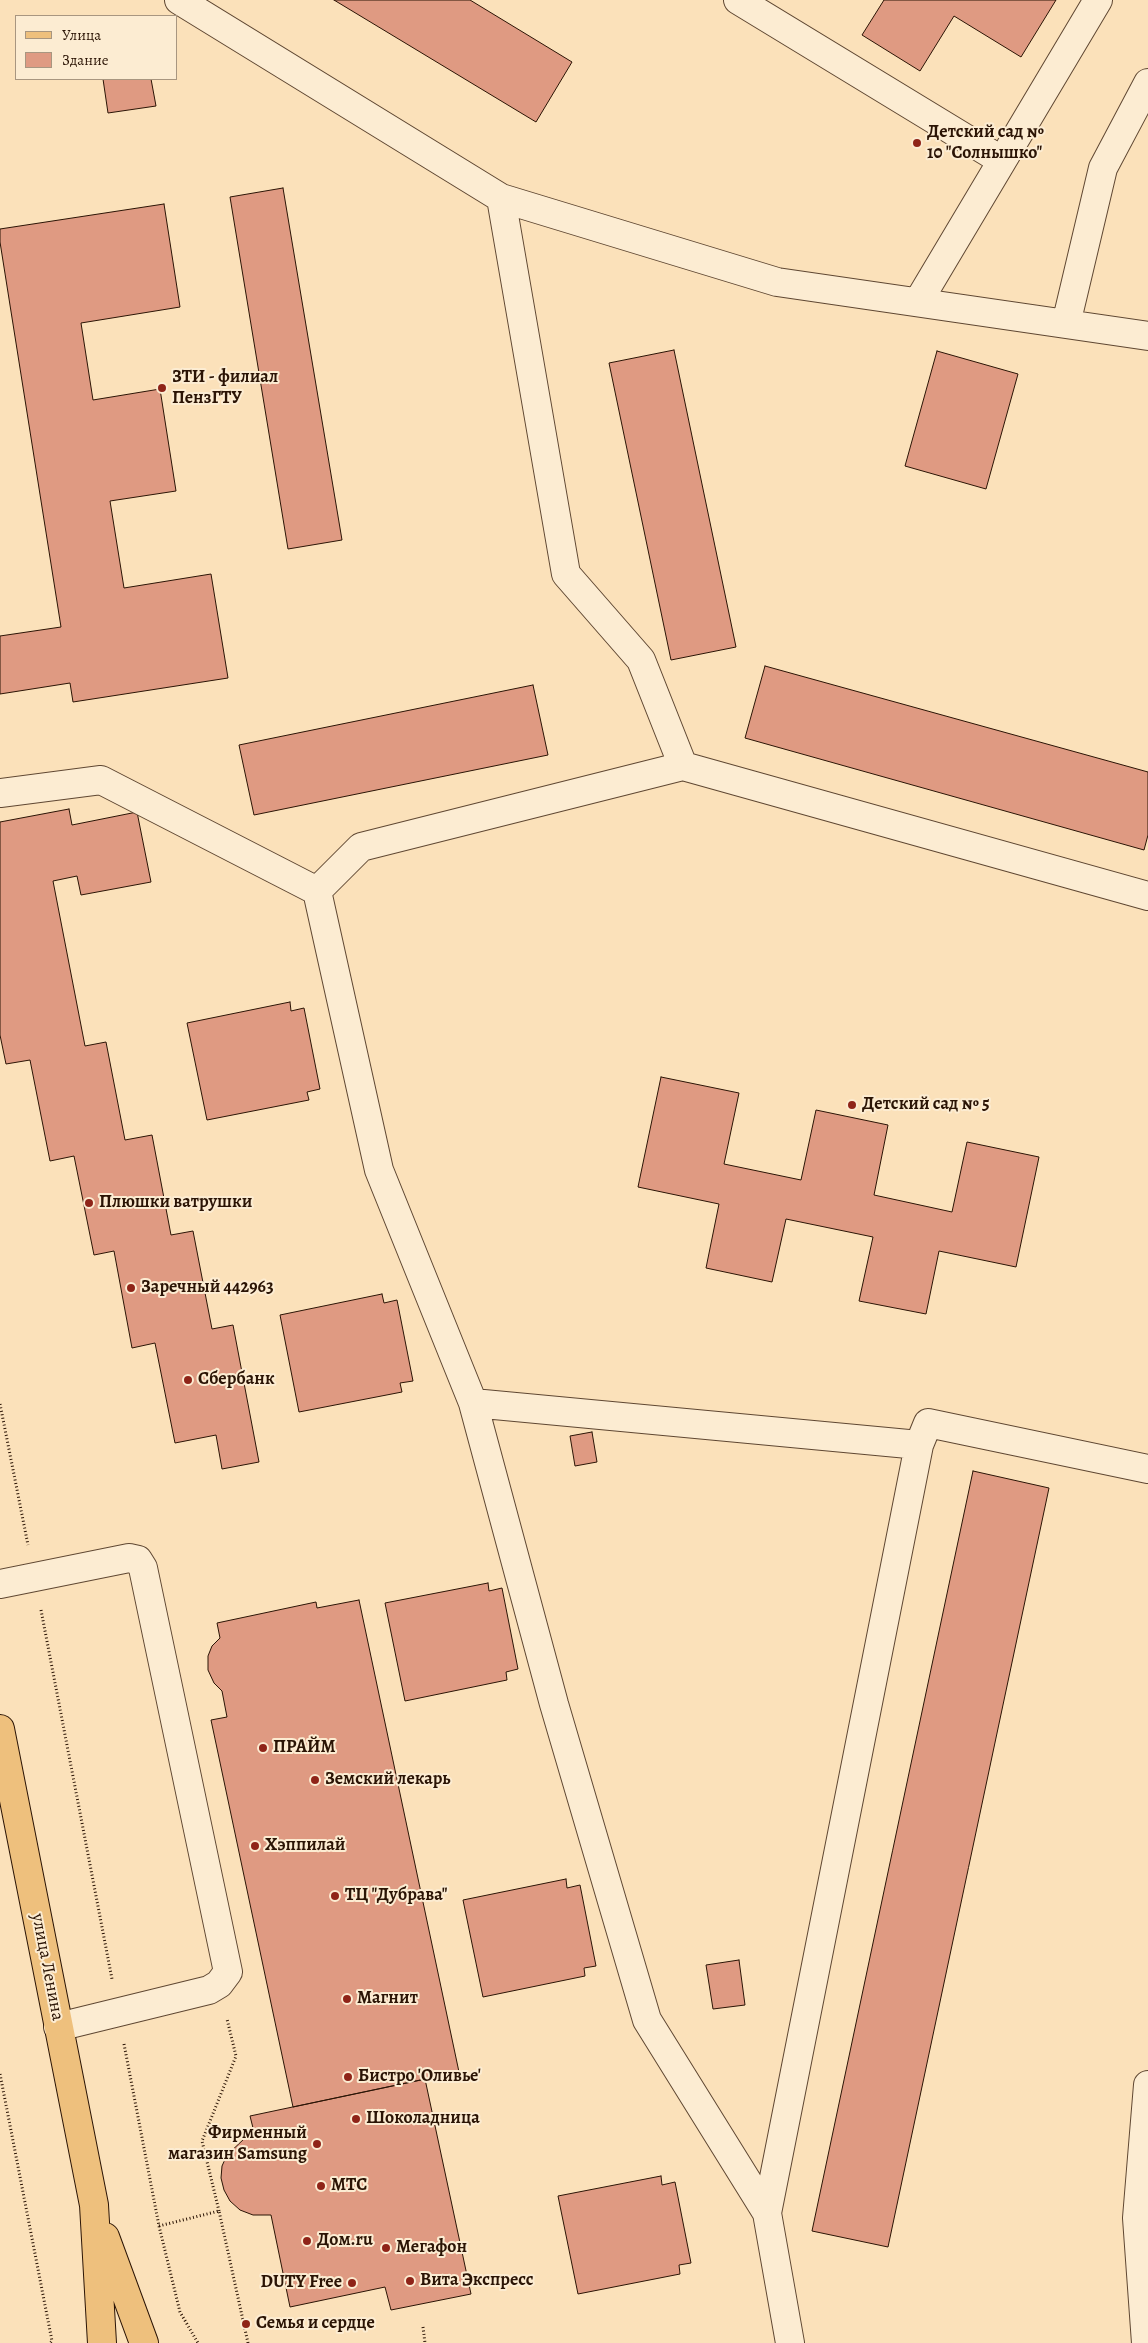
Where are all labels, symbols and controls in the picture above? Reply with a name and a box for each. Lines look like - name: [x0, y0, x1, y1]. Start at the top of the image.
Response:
- legend: [15, 15, 178, 80]
- text: Улица: [62, 25, 101, 45]
- text: Здание: [62, 50, 109, 70]
- place label: Детский сад № 10 "Солнышко": [927, 122, 1044, 164]
- marker: Детский сад № 10 "Солнышко": [911, 137, 923, 149]
- place label: ЗТИ - филиал ПензГТУ: [172, 367, 278, 409]
- marker: ЗТИ - филиал ПензГТУ: [156, 382, 168, 394]
- place label: Детский сад № 5: [862, 1094, 990, 1116]
- marker: Детский сад № 5: [846, 1099, 858, 1111]
- place label: Плюшки ватрушки: [99, 1192, 252, 1214]
- marker: Плюшки ватрушки: [83, 1197, 95, 1209]
- place label: Заречный 442963: [141, 1277, 274, 1299]
- marker: Заречный 442963: [125, 1282, 137, 1294]
- place label: Сбербанк: [198, 1369, 275, 1391]
- marker: Сбербанк: [182, 1374, 194, 1386]
- place label: ПРАЙМ: [273, 1737, 336, 1759]
- marker: ПРАЙМ: [257, 1742, 269, 1754]
- place label: Земский лекарь: [325, 1769, 451, 1791]
- marker: Земский лекарь: [309, 1774, 321, 1786]
- place label: Хэппилай: [265, 1835, 345, 1857]
- marker: Хэппилай: [249, 1840, 261, 1852]
- place label: ТЦ "Дубрава": [345, 1885, 447, 1907]
- marker: ТЦ "Дубрава": [329, 1890, 341, 1902]
- street label: улица Ленина: [26, 1911, 68, 2023]
- place label: Магнит: [357, 1988, 418, 2010]
- marker: Магнит: [341, 1993, 353, 2005]
- place label: Бистро 'Оливье': [358, 2066, 481, 2088]
- marker: Бистро 'Оливье': [342, 2071, 354, 2083]
- place label: Шоколадница: [366, 2108, 480, 2130]
- marker: Шоколадница: [350, 2113, 362, 2125]
- place label: Фирменный магазин Samsung: [168, 2123, 307, 2166]
- marker: Фирменный магазин Samsung: [311, 2138, 323, 2150]
- place label: МТС: [331, 2175, 367, 2197]
- marker: МТС: [315, 2180, 327, 2192]
- place label: Дом.ru: [317, 2230, 373, 2252]
- marker: Дом.ru: [301, 2235, 313, 2247]
- place label: Мегафон: [396, 2237, 467, 2259]
- marker: Мегафон: [380, 2242, 392, 2254]
- place label: Вита Экспресс: [420, 2270, 534, 2292]
- place label: DUTY Free: [261, 2272, 342, 2294]
- marker: Вита Экспресс: [404, 2275, 416, 2287]
- marker: DUTY Free: [346, 2277, 358, 2289]
- place label: Семья и сердце: [256, 2313, 375, 2335]
- marker: Семья и сердце: [240, 2318, 252, 2330]

